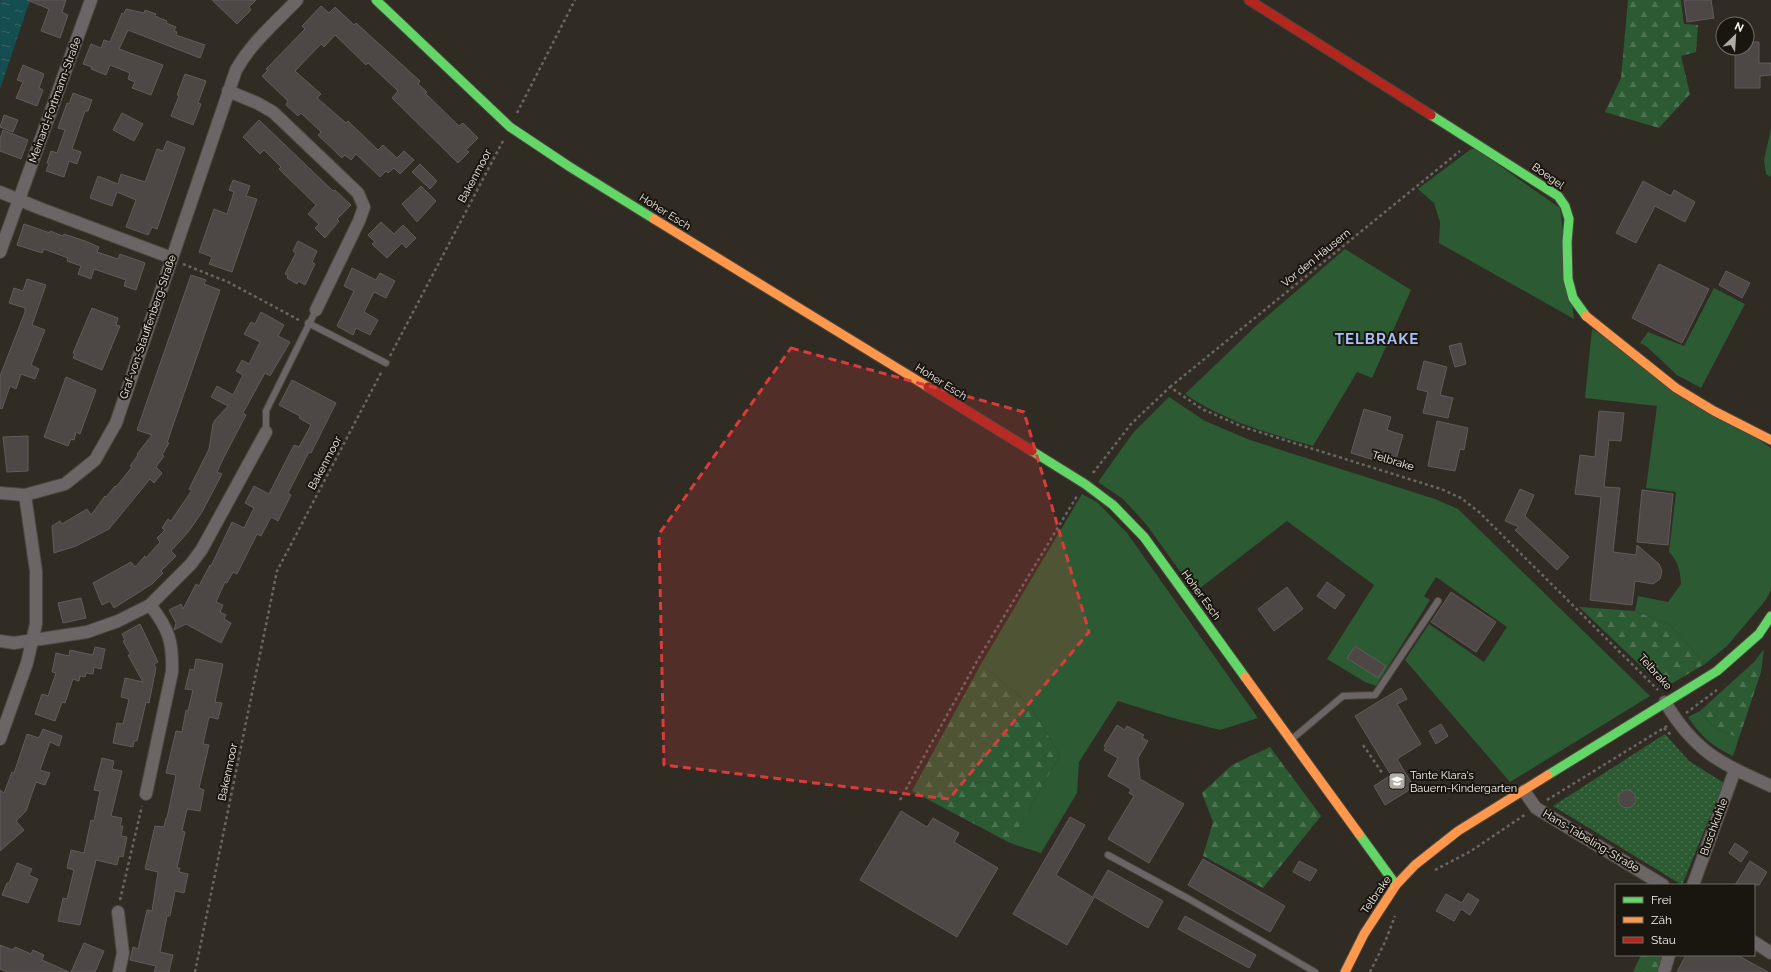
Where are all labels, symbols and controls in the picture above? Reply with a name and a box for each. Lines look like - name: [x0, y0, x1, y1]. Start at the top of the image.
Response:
- north arrow: [1715, 16, 1755, 56]
- text: N: [1732, 20, 1746, 35]
- street label: Meinard-Fortmann-Straße: [26, 35, 84, 164]
- street label: Bakenmoor: [455, 147, 495, 205]
- street label: Boegel: [1529, 160, 1567, 192]
- street label: Hoher Esch: [637, 191, 693, 233]
- street label: Vor den Häusern: [1279, 226, 1353, 290]
- street label: Graf-von-Stauffenberg-Straße: [117, 253, 179, 401]
- district label: TELBRAKE: [1335, 330, 1419, 348]
- street label: Hoher Esch: [913, 361, 969, 403]
- street label: Bakenmoor: [305, 434, 345, 492]
- street label: Telbrake: [1370, 448, 1416, 474]
- street label: Hoher Esch: [1179, 568, 1223, 622]
- street label: Telbrake: [1636, 651, 1675, 693]
- street label: Bakenmoor: [216, 742, 240, 802]
- place label: Tante Klara's Bauern-Kindergarten: [1410, 769, 1517, 795]
- school or university icon: Tante Klara's Bauern-Kindergarten: [1387, 771, 1407, 791]
- street label: Buschkuhle: [1698, 796, 1731, 857]
- street label: Hans-Tabeling-Straße: [1540, 807, 1642, 875]
- street label: Telbrake: [1358, 873, 1394, 917]
- legend: [1615, 884, 1755, 956]
- text: Frei: [1651, 893, 1671, 907]
- text: Zäh: [1651, 913, 1672, 927]
- text: Stau: [1651, 933, 1676, 947]

